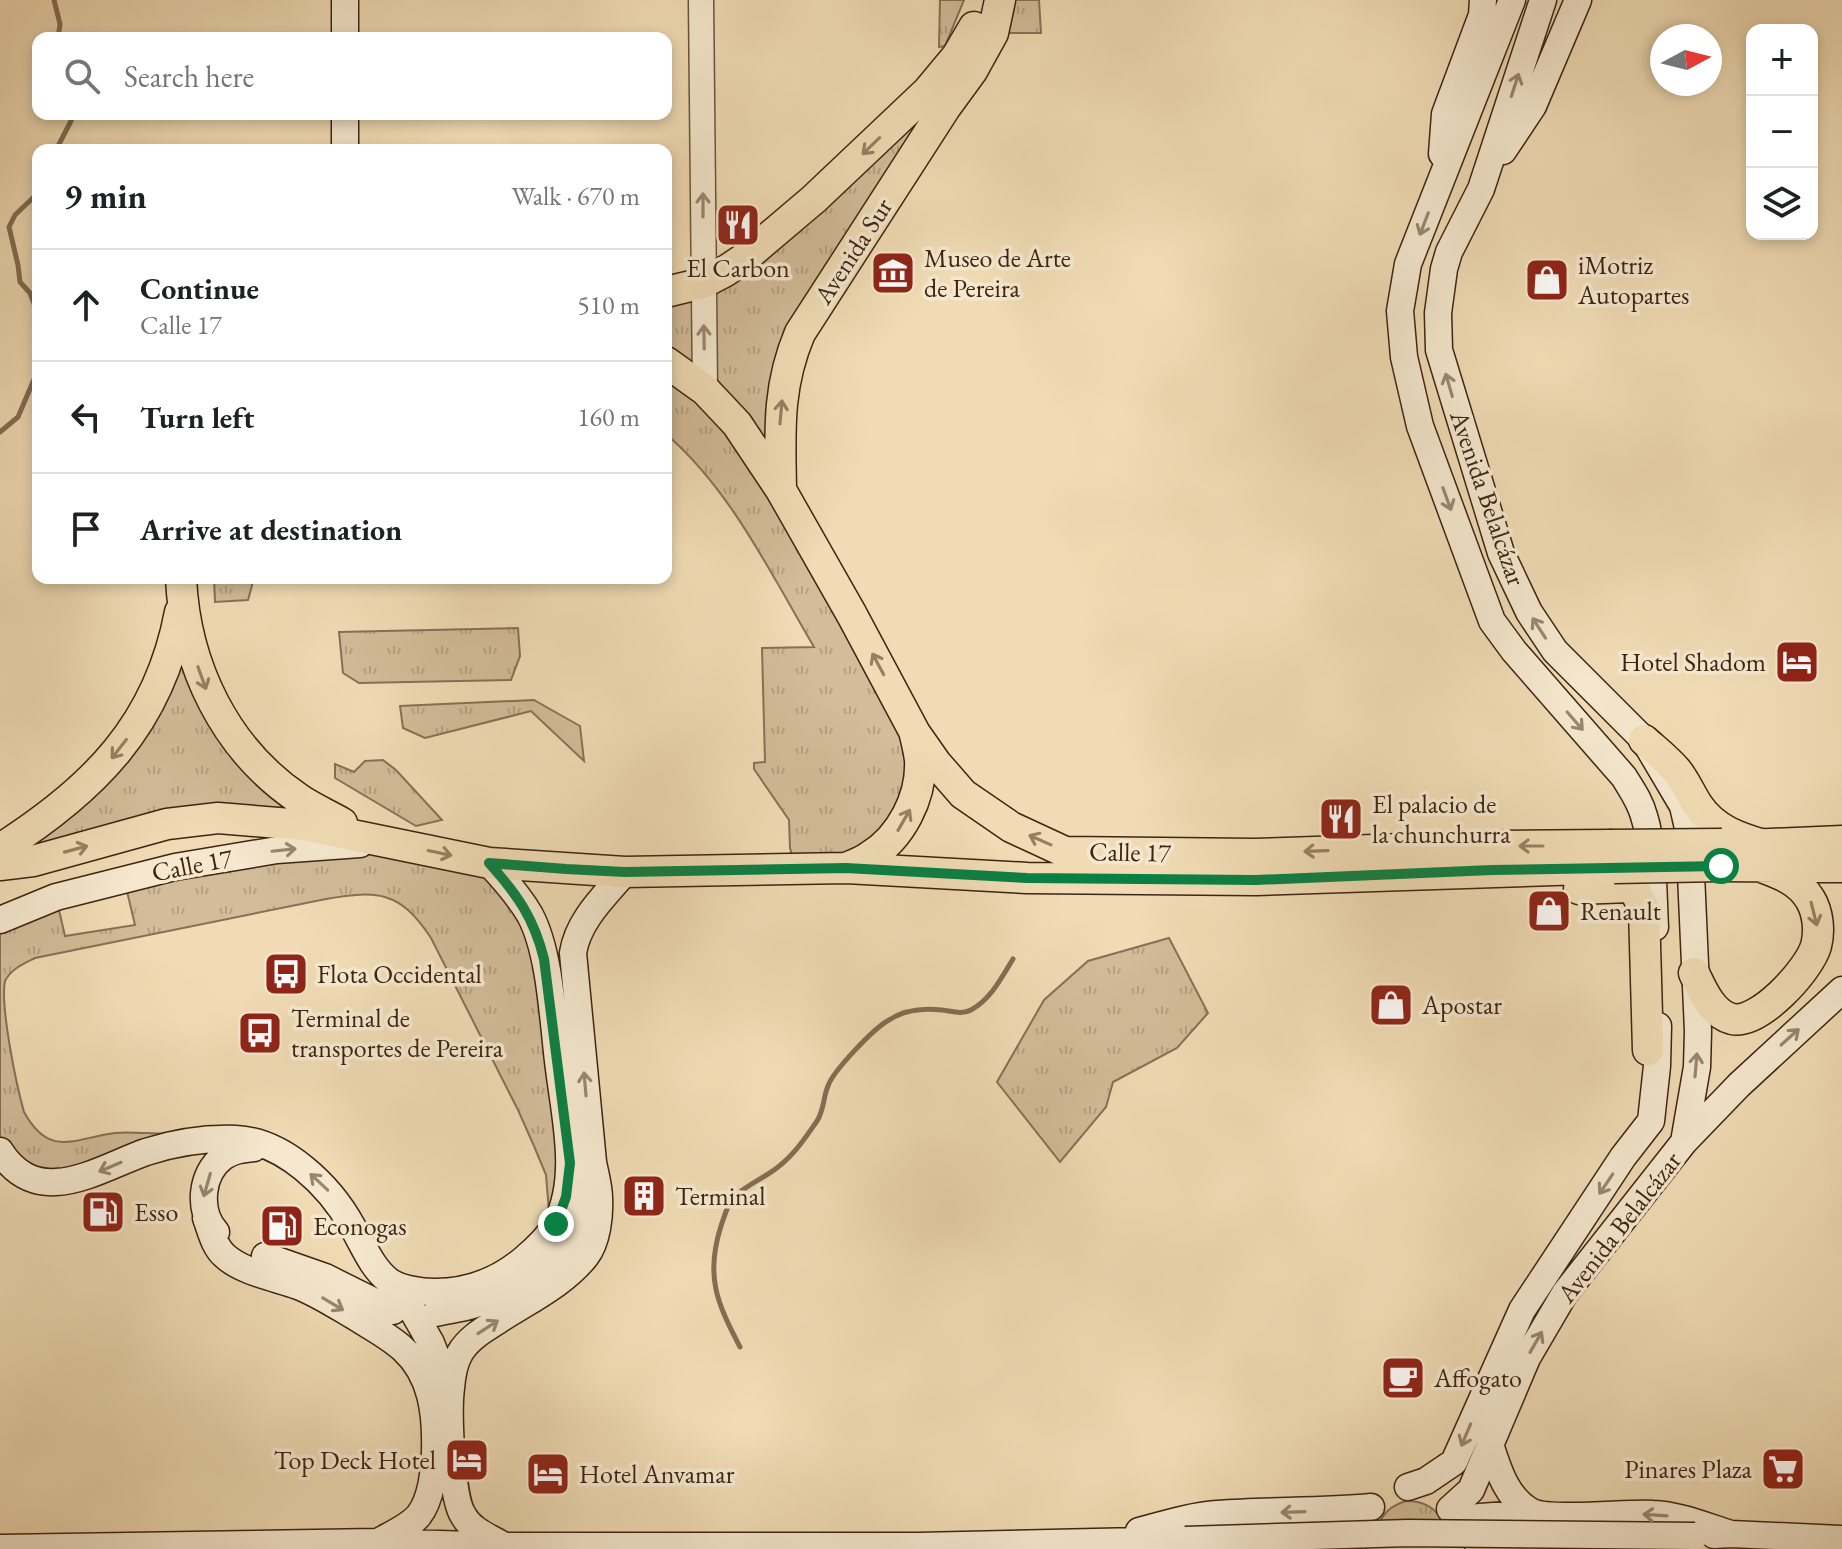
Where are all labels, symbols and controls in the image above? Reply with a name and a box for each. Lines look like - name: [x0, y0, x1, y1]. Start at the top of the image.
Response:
- north arrow: [1650, 24, 1722, 96]
- map controls: [1746, 24, 1818, 240]
- button: +: [1746, 24, 1818, 96]
- search box: [32, 32, 672, 120]
- icon: search: [60, 54, 104, 98]
- text: Search here: [124, 57, 254, 96]
- one-way arrow: [1508, 72, 1523, 98]
- button: −: [1746, 96, 1818, 168]
- one-way arrow: [861, 136, 881, 155]
- button: layers: [1746, 168, 1818, 240]
- text: 9 min: [64, 174, 147, 218]
- text: Walk · 670 m: [512, 179, 640, 213]
- street label: Avenida Sur: [805, 191, 900, 312]
- one-way arrow: [695, 192, 711, 219]
- restaurant icon: El Carbon: [714, 201, 762, 249]
- one-way arrow: [1416, 211, 1430, 236]
- place label: Museo de Arte de Pereira: [924, 241, 1071, 305]
- place label: iMotriz Autopartes: [1577, 248, 1689, 312]
- museum icon: Museo de Arte de Pereira: [869, 249, 917, 297]
- place label: El Carbon: [686, 251, 790, 285]
- shop icon: iMotriz Autopartes: [1523, 256, 1571, 304]
- text: Continue: [140, 269, 259, 308]
- icon: ahead: [64, 283, 108, 327]
- text: 510 m: [577, 288, 640, 322]
- text: Calle 17: [140, 308, 222, 342]
- one-way arrow: [696, 324, 712, 351]
- one-way arrow: [1441, 372, 1456, 398]
- icon: left: [64, 395, 108, 439]
- text: Turn left: [140, 398, 254, 437]
- text: 160 m: [577, 400, 640, 434]
- one-way arrow: [774, 400, 789, 426]
- street label: Avenida Belalcázar: [1442, 405, 1534, 590]
- one-way arrow: [1441, 486, 1455, 511]
- icon: arrive: [64, 507, 108, 551]
- text: Arrive at destination: [140, 510, 402, 549]
- one-way arrow: [1531, 617, 1548, 639]
- hotel icon: Hotel Shadom: [1773, 638, 1821, 686]
- place label: Hotel Shadom: [1620, 645, 1766, 679]
- one-way arrow: [870, 653, 886, 676]
- one-way arrow: [196, 665, 210, 689]
- one-way arrow: [1565, 711, 1583, 731]
- one-way arrow: [110, 738, 127, 759]
- place label: El palacio de la chunchurra: [1372, 787, 1511, 851]
- restaurant icon: El palacio de la chunchurra: [1317, 795, 1365, 843]
- one-way arrow: [896, 809, 912, 832]
- one-way arrow: [1028, 832, 1053, 847]
- street label: Calle 17: [1089, 834, 1172, 870]
- one-way arrow: [1518, 838, 1545, 854]
- street label: Calle 17: [149, 840, 236, 889]
- one-way arrow: [63, 841, 89, 856]
- one-way arrow: [270, 842, 297, 857]
- one-way arrow: [1303, 844, 1330, 859]
- one-way arrow: [427, 846, 453, 861]
- route start: [1703, 848, 1739, 884]
- shop icon: Renault: [1525, 887, 1573, 935]
- place label: Renault: [1580, 894, 1661, 928]
- one-way arrow: [1808, 901, 1823, 927]
- bus stop icon: Flota Occidental: [262, 950, 310, 998]
- place label: Flota Occidental: [317, 957, 482, 991]
- shop icon: Apostar: [1367, 981, 1415, 1029]
- place label: Apostar: [1421, 988, 1502, 1022]
- place label: Terminal de transportes de Pereira: [291, 1001, 504, 1065]
- bus stop icon: Terminal de transportes de Pereira: [236, 1009, 284, 1057]
- one-way arrow: [1780, 1029, 1800, 1047]
- one-way arrow: [1689, 1052, 1704, 1079]
- one-way arrow: [578, 1071, 593, 1098]
- street label: Avenida Belalcázar: [1549, 1144, 1689, 1310]
- one-way arrow: [98, 1161, 123, 1176]
- one-way arrow: [199, 1172, 214, 1198]
- one-way arrow: [309, 1172, 329, 1191]
- building icon: Terminal: [620, 1172, 668, 1220]
- one-way arrow: [1597, 1172, 1613, 1195]
- place label: Terminal: [675, 1179, 765, 1213]
- fuel station icon: Esso: [79, 1188, 127, 1236]
- place label: Esso: [134, 1195, 178, 1229]
- fuel station icon: Econogas: [258, 1202, 306, 1250]
- route end: [538, 1206, 574, 1242]
- place label: Econogas: [313, 1209, 407, 1243]
- one-way arrow: [321, 1296, 344, 1312]
- one-way arrow: [476, 1319, 499, 1335]
- one-way arrow: [1528, 1331, 1544, 1354]
- cafe icon: Affogato: [1379, 1354, 1427, 1402]
- place label: Affogato: [1433, 1361, 1522, 1395]
- one-way arrow: [1458, 1423, 1473, 1447]
- hotel icon: Top Deck Hotel: [443, 1436, 491, 1484]
- place label: Top Deck Hotel: [274, 1443, 436, 1477]
- supermarket icon: Pinares Plaza: [1759, 1445, 1807, 1493]
- hotel icon: Hotel Anvamar: [524, 1450, 572, 1498]
- place label: Pinares Plaza: [1624, 1452, 1753, 1486]
- place label: Hotel Anvamar: [579, 1457, 735, 1491]
- one-way arrow: [1280, 1504, 1307, 1519]
- one-way arrow: [1642, 1507, 1669, 1522]

